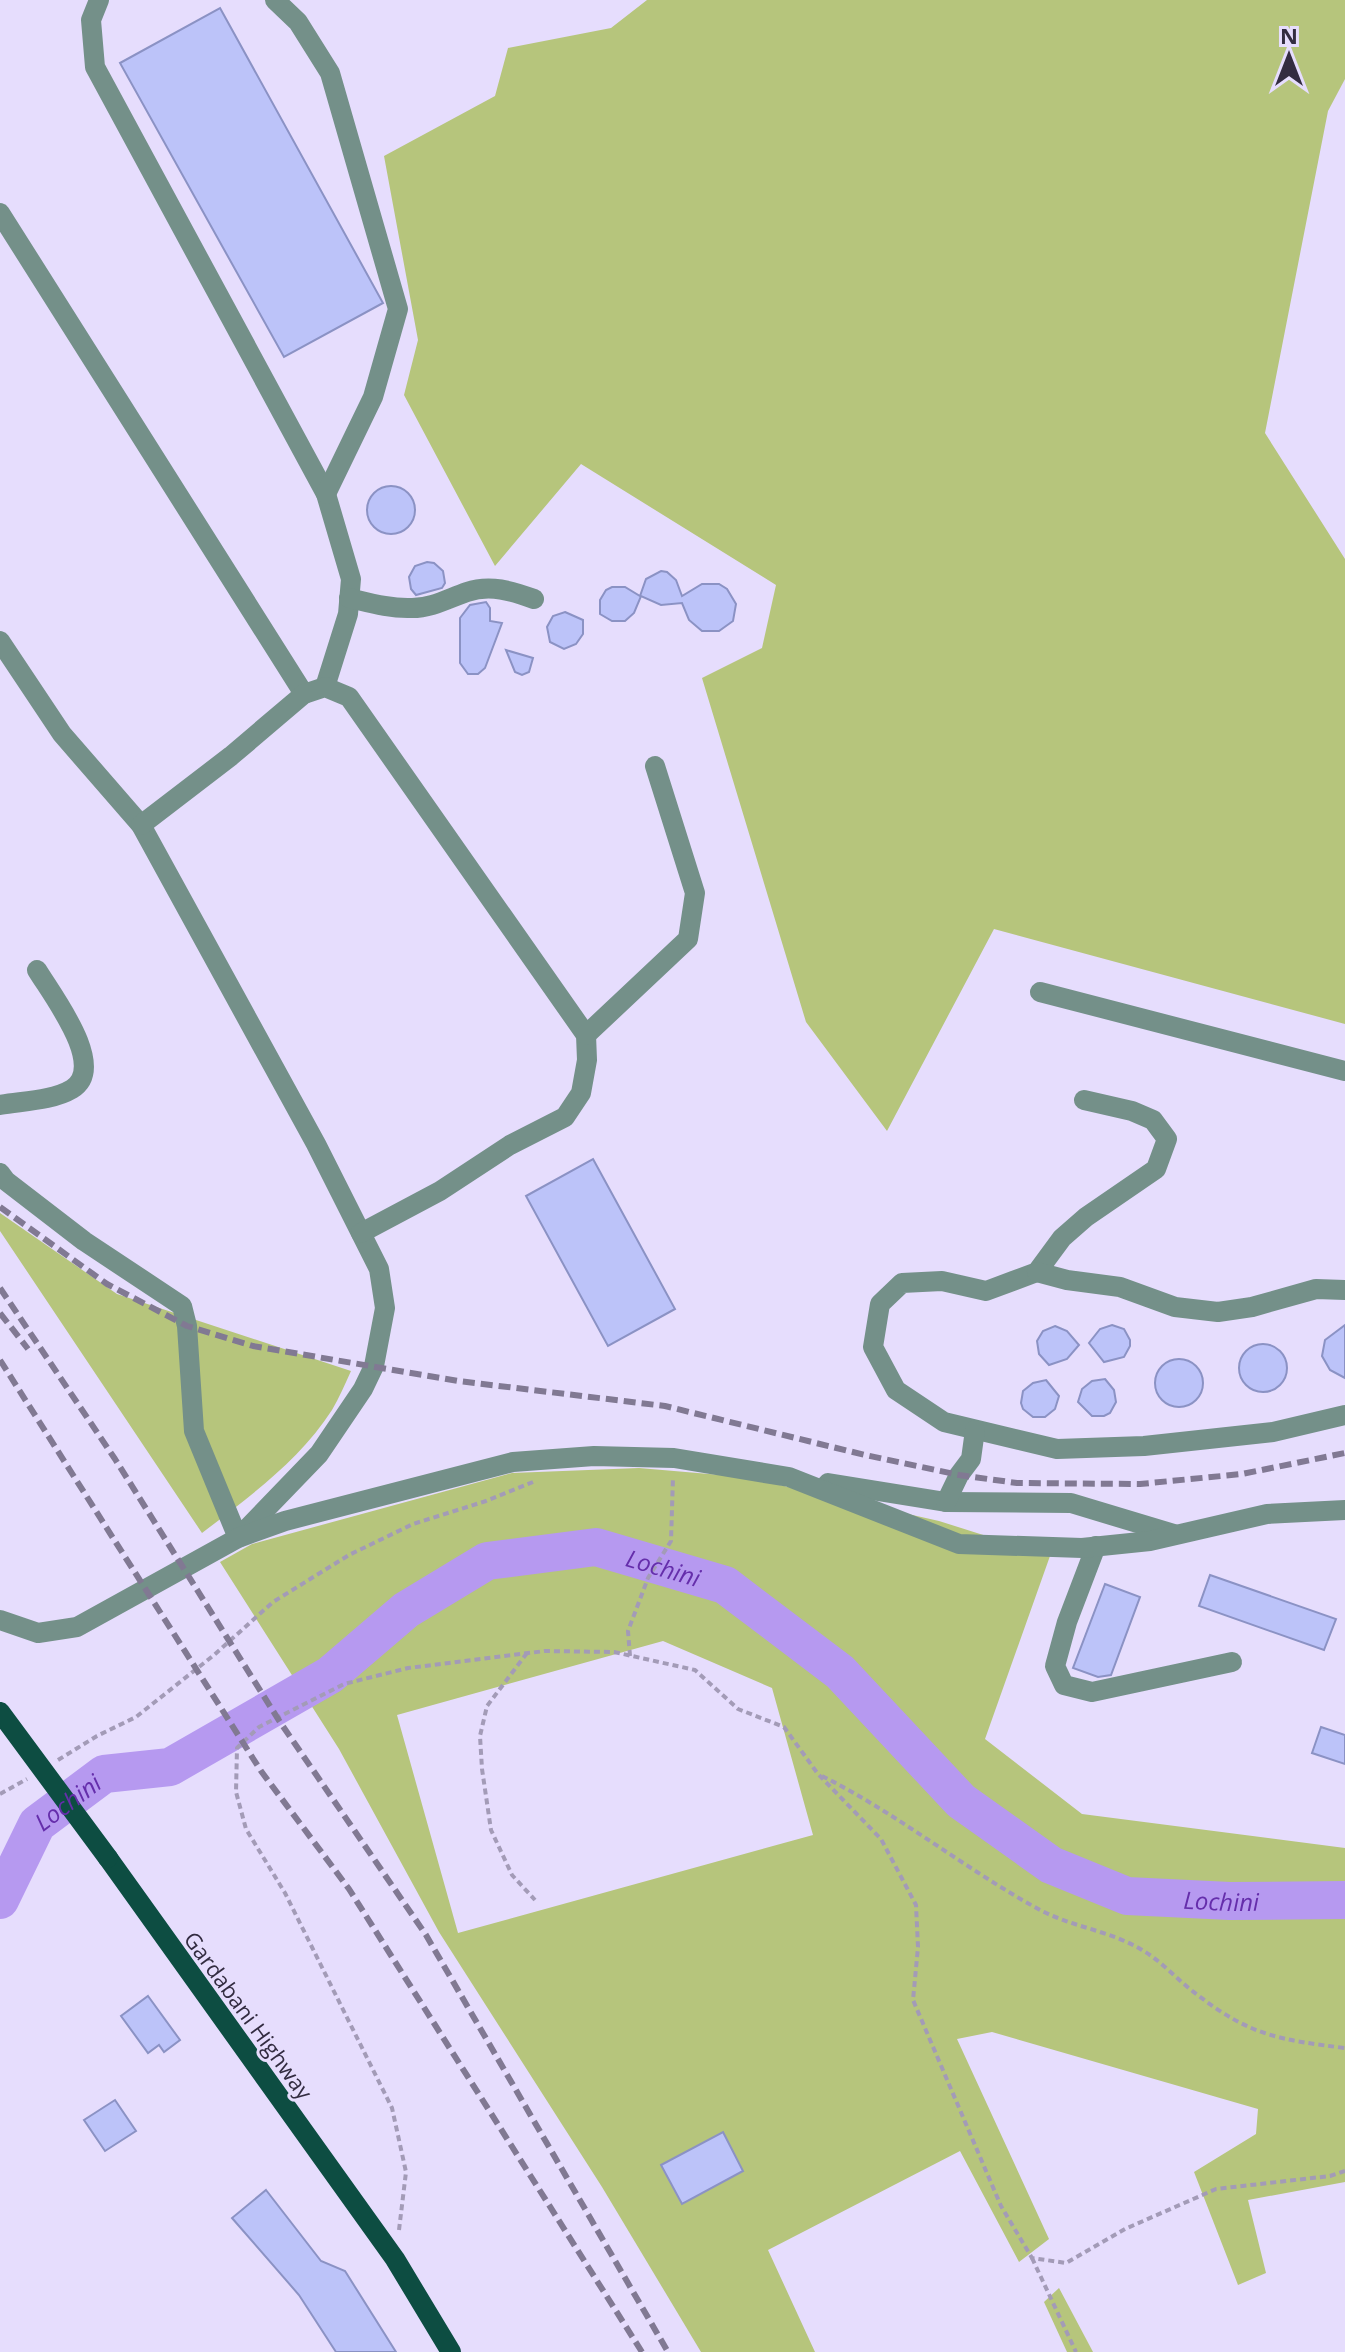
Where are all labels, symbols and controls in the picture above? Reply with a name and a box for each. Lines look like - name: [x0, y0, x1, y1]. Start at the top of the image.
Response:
- north arrow: [1249, 16, 1329, 96]
- text: N: [1280, 20, 1298, 50]
- water label: Lochini: [623, 1540, 705, 1594]
- water label: Lochini: [27, 1765, 108, 1837]
- water label: Lochini: [1183, 1882, 1260, 1918]
- street label: Gardabani Highway: [178, 1925, 321, 2106]

